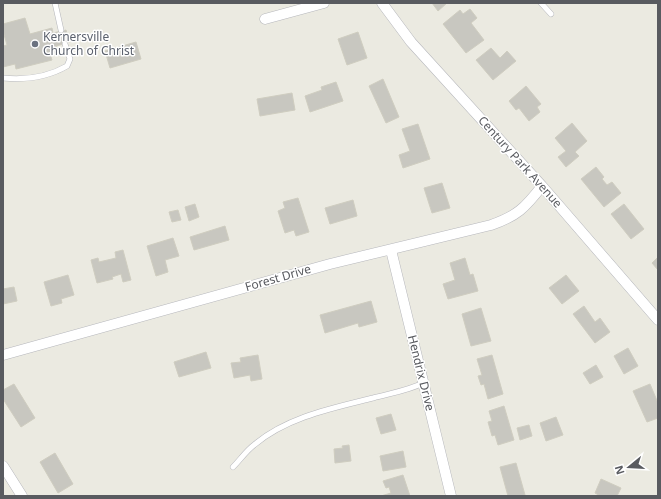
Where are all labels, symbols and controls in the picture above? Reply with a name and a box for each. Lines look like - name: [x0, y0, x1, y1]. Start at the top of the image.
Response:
- place label: Kernersville Church of Christ: [43, 28, 135, 59]
- marker: Kernersville Church of Christ: [30, 39, 40, 49]
- street label: Century Park Avenue: [474, 112, 566, 211]
- street label: Forest Drive: [243, 260, 313, 295]
- street label: Hendrix Drive: [404, 333, 439, 413]
- north arrow: [609, 447, 649, 487]
- text: N: [610, 464, 628, 477]

